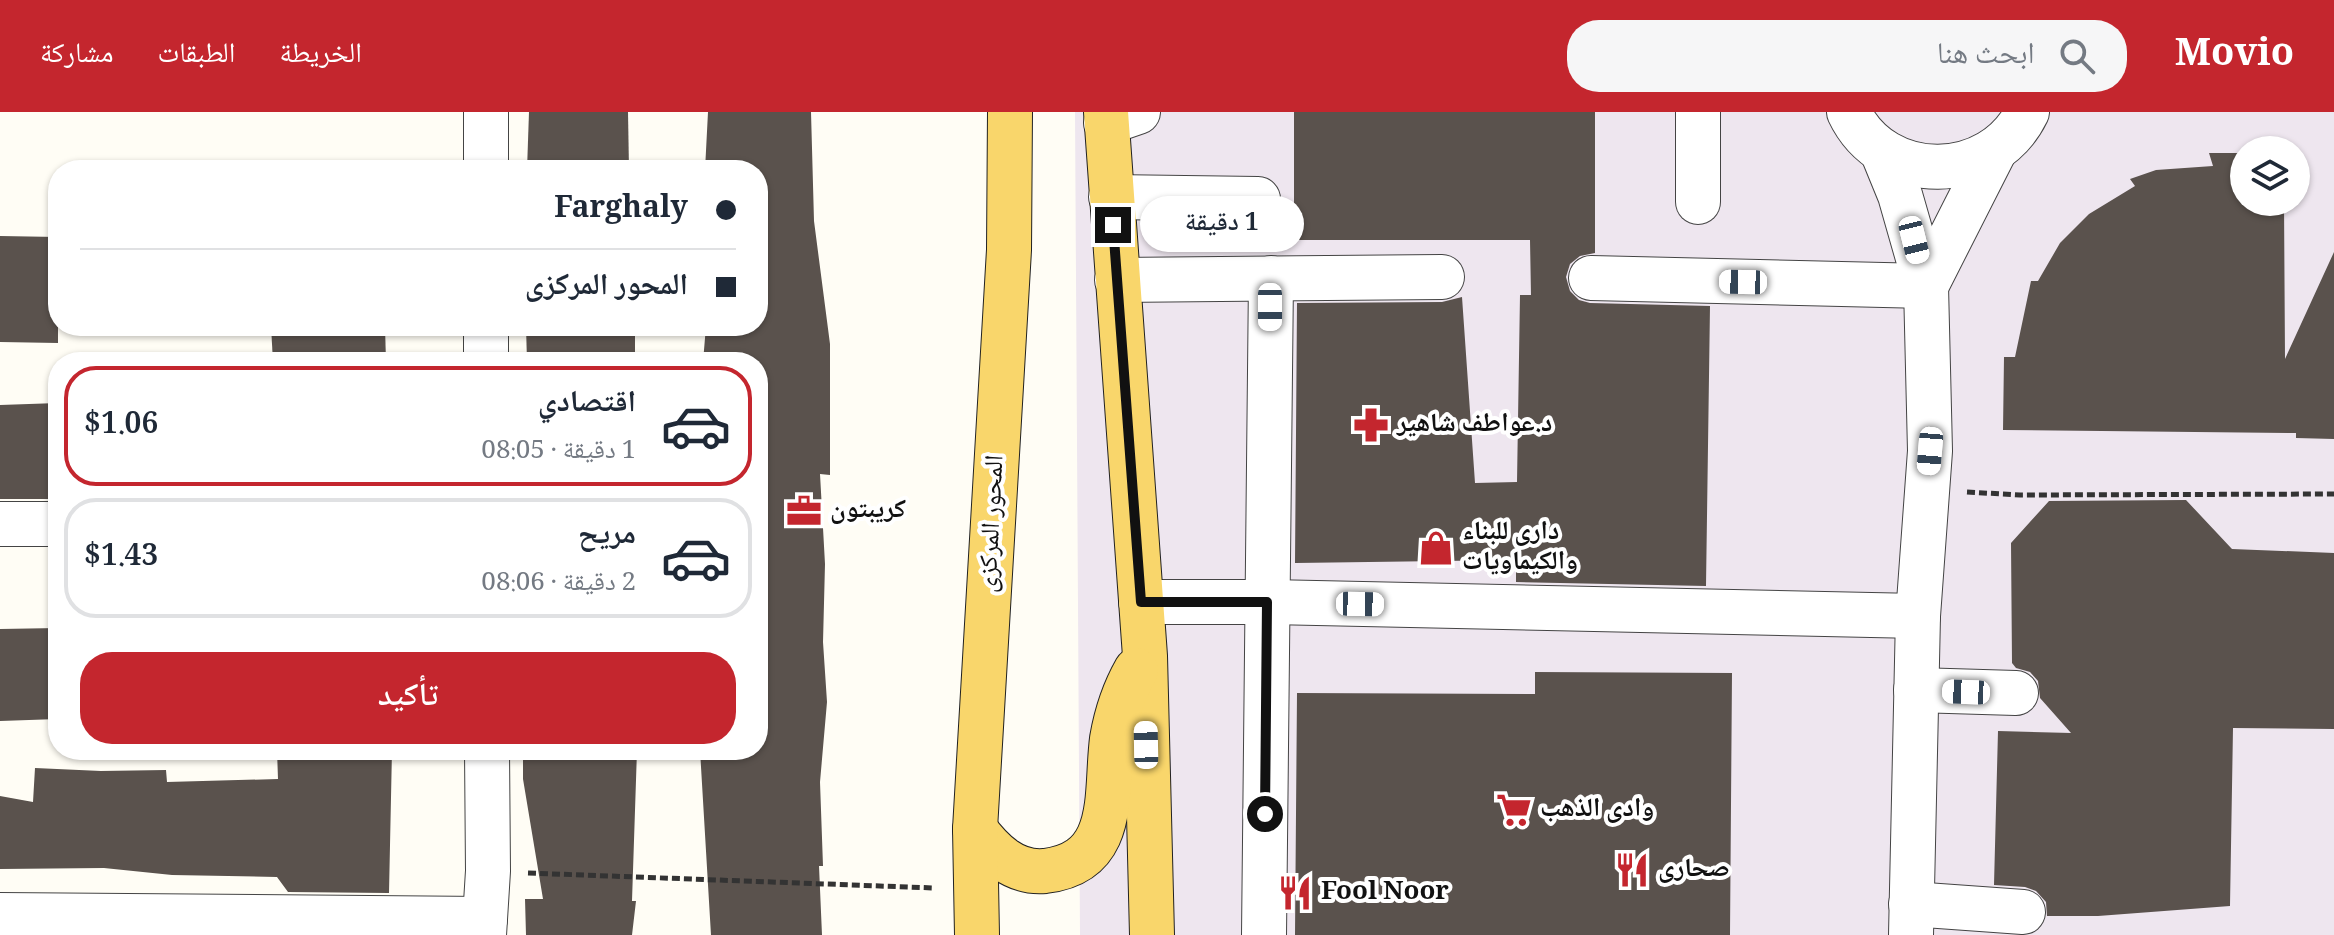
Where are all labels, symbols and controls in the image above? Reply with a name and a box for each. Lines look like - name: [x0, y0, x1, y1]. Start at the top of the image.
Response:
- search box: [1567, 20, 2127, 92]
- text: Movio: [2175, 24, 2294, 89]
- text: ابحث هنا: [1937, 31, 2035, 82]
- text: مشاركة: [40, 32, 114, 80]
- text: الطبقات: [158, 32, 235, 80]
- text: الخريطة: [279, 32, 362, 80]
- icon: search: [2055, 34, 2099, 78]
- map controls: [2230, 136, 2310, 216]
- button: layers: [2230, 136, 2310, 216]
- text: Farghaly: [554, 185, 688, 236]
- callout: 1 دقيقة: [1141, 197, 1305, 253]
- text: 1 دقيقة: [1185, 202, 1259, 246]
- route end: [1095, 207, 1131, 243]
- car: [1897, 214, 1931, 266]
- text: المحور المركزى: [525, 262, 688, 313]
- car: [1719, 270, 1767, 294]
- car: [1258, 283, 1282, 331]
- text: اقتصادي: [538, 379, 636, 430]
- icon: car: [660, 390, 732, 462]
- text: $1.06: [84, 401, 158, 452]
- place label: د.عواطف شاهير: [1396, 403, 1552, 447]
- pharmacy icon: د.عواطف شاهير: [1352, 406, 1390, 444]
- car: [1916, 426, 1944, 476]
- text: 1 دقيقة · 08:05: [481, 430, 636, 474]
- street label: المحور المركزى: [967, 454, 1019, 594]
- place label: كريبتون: [830, 489, 907, 533]
- office icon: كريبتون: [785, 492, 823, 530]
- text: مريح: [578, 511, 636, 562]
- place label: دارى للبناء والكيماويات: [1462, 511, 1578, 585]
- icon: car: [660, 522, 732, 594]
- shop icon: دارى للبناء والكيماويات: [1417, 529, 1455, 567]
- text: $1.43: [84, 533, 158, 584]
- text: 2 دقيقة · 08:06: [481, 562, 636, 606]
- car: [1336, 592, 1384, 616]
- button: تأكيد: [80, 652, 736, 744]
- car: [1942, 679, 1990, 705]
- car: [1134, 721, 1158, 769]
- place label: وادى الذهب: [1540, 788, 1654, 832]
- supermarket icon: وادى الذهب: [1495, 791, 1533, 829]
- route start: [1247, 796, 1283, 832]
- place label: صحارى: [1658, 848, 1730, 892]
- restaurant icon: صحارى: [1613, 851, 1651, 889]
- place label: Fool Noor: [1321, 871, 1449, 915]
- restaurant icon: Fool Noor: [1276, 874, 1314, 912]

